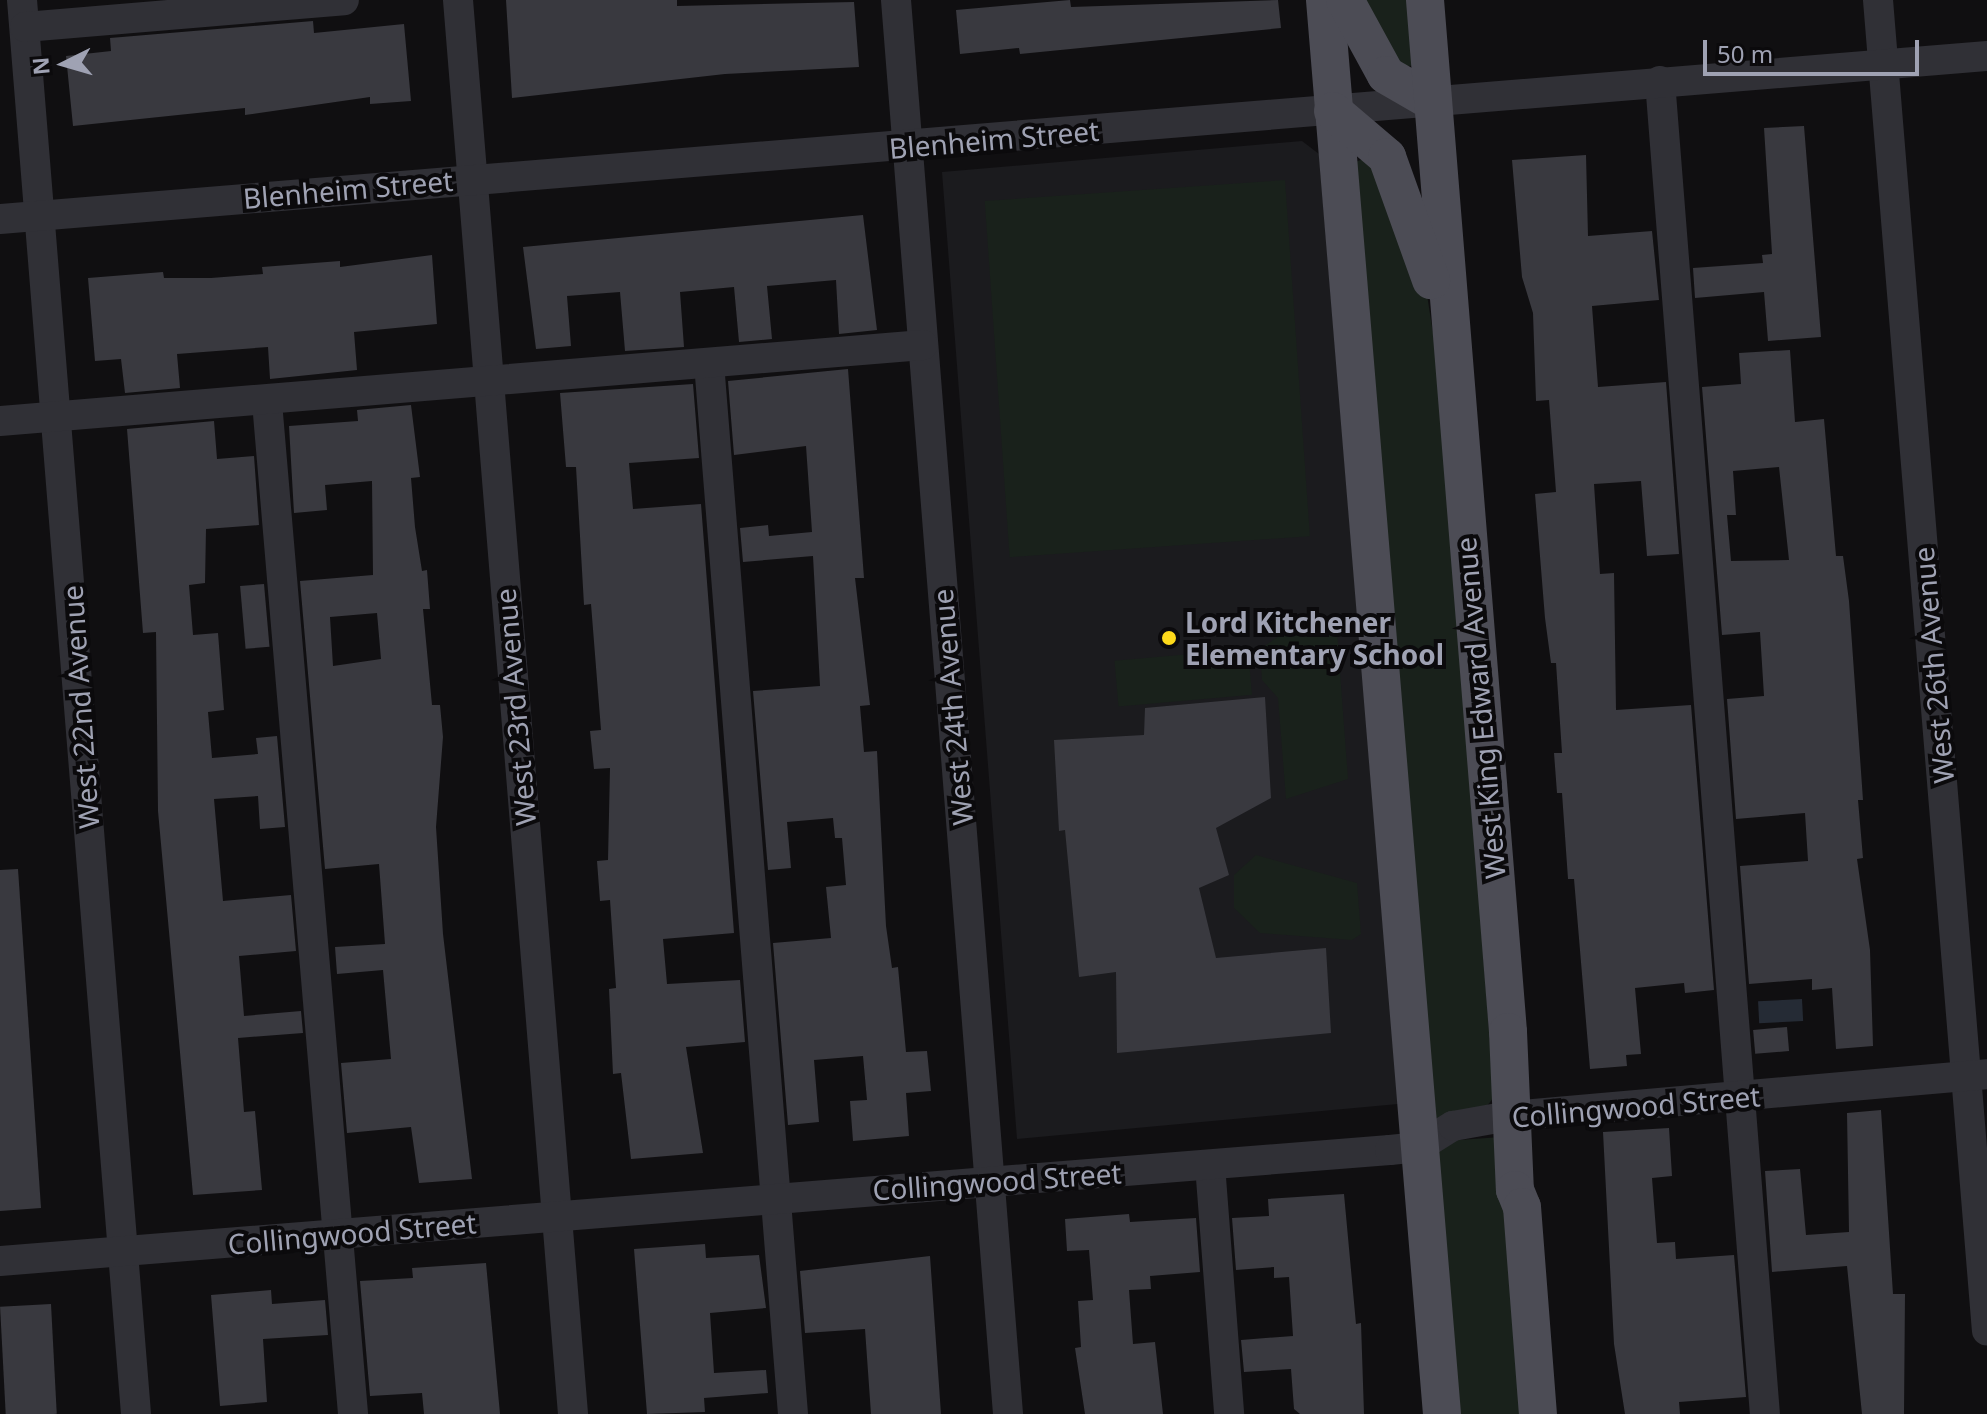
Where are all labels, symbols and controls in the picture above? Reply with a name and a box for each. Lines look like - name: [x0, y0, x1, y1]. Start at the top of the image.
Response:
- north arrow: [24, 24, 104, 104]
- scale bar: [1707, 24, 1923, 74]
- text: 50 m: [1717, 37, 1773, 70]
- text: N: [24, 56, 56, 76]
- street label: Blenheim Street: [888, 113, 1100, 165]
- street label: Blenheim Street: [242, 163, 454, 215]
- street label: West King Edward Avenue: [1448, 536, 1512, 880]
- street label: West 26th Avenue: [1906, 545, 1960, 785]
- street label: West 22nd Avenue: [55, 584, 105, 830]
- street label: West 23rd Avenue: [488, 587, 542, 827]
- street label: West 24th Avenue: [925, 587, 979, 827]
- place label: Lord Kitchener Elementary School: [1185, 605, 1444, 671]
- marker: Lord Kitchener Elementary School: [1160, 629, 1178, 647]
- street label: Collingwood Street: [1510, 1078, 1762, 1134]
- street label: Collingwood Street: [871, 1156, 1123, 1206]
- street label: Collingwood Street: [226, 1205, 478, 1261]

